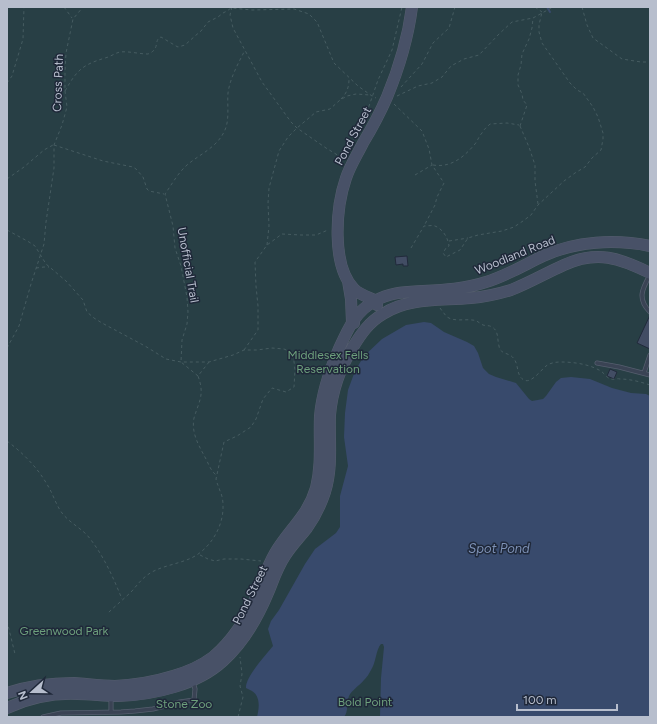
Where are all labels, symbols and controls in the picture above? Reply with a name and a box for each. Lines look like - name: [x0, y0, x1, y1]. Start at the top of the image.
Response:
- street label: Cross Path: [50, 53, 66, 112]
- street label: Pond Street: [332, 104, 374, 168]
- street label: Unofficial Trail: [174, 226, 202, 304]
- street label: Woodland Road: [473, 233, 557, 277]
- park label: Middlesex Fells Reservation: [288, 348, 369, 376]
- water label: Spot Pond: [468, 541, 530, 556]
- street label: Pond Street: [230, 563, 271, 627]
- park label: Greenwood Park: [20, 624, 109, 638]
- north arrow: [12, 672, 52, 712]
- scale bar: [517, 686, 617, 712]
- text: N: [16, 689, 31, 702]
- text: 100 m: [523, 693, 557, 707]
- park label: Bold Point: [338, 695, 393, 709]
- park label: Stone Zoo: [156, 697, 212, 711]

